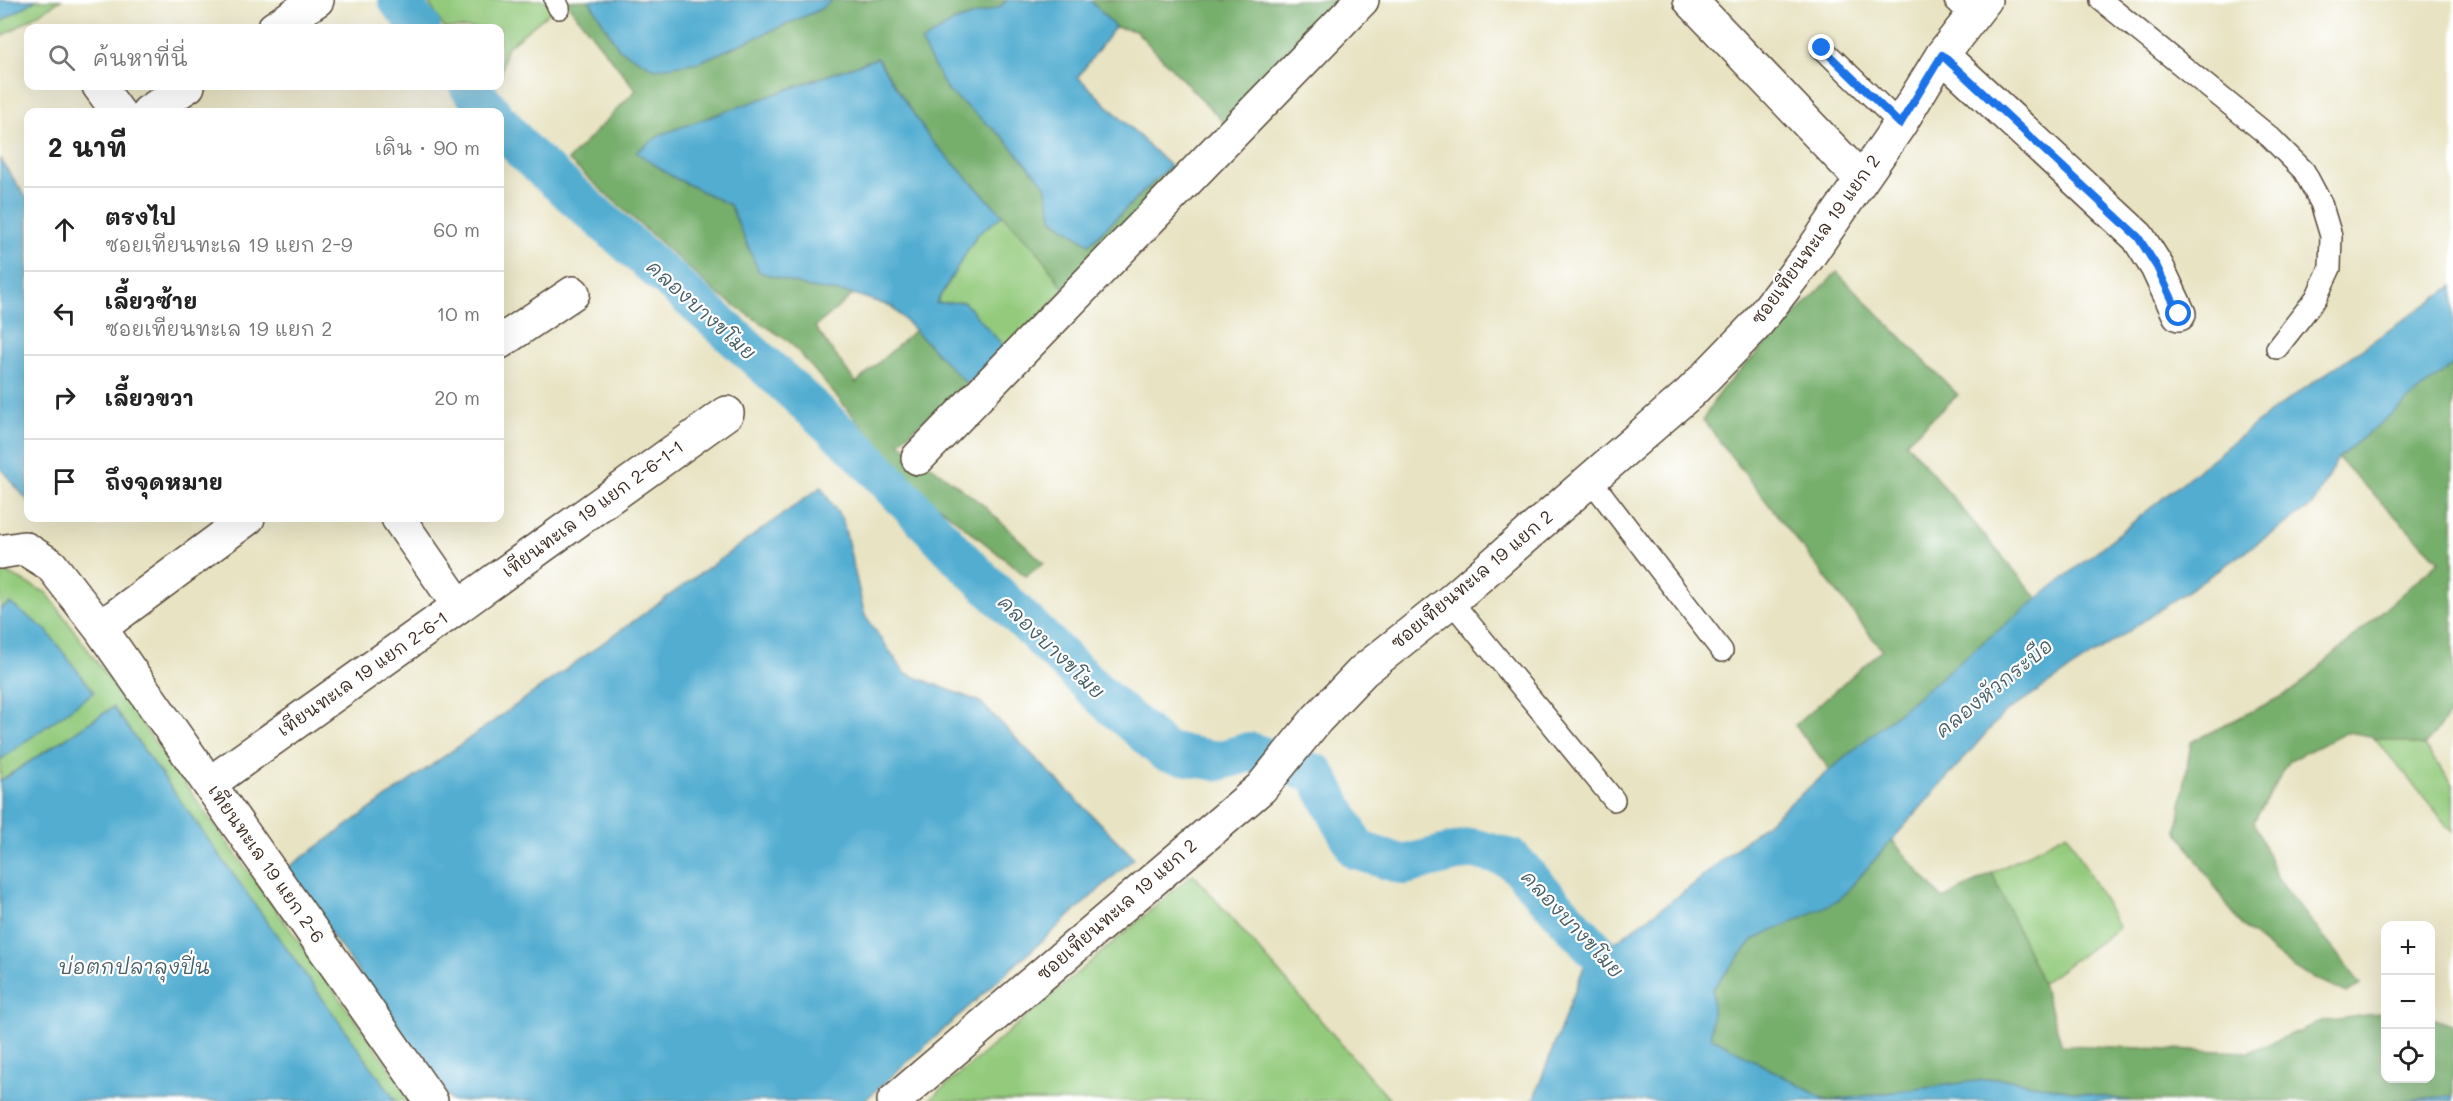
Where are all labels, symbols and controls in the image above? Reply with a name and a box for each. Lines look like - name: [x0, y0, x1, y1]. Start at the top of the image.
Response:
- search box: [24, 24, 504, 90]
- route end: [1808, 34, 1834, 60]
- icon: search: [45, 41, 78, 74]
- text: ค้นหาที่นี่: [93, 43, 188, 72]
- text: 2 นาที: [48, 130, 127, 164]
- text: เดิน · 90 m: [375, 134, 480, 160]
- street label: ซอยเทียนทะเล 19 แยก 2: [1745, 149, 1885, 329]
- text: ตรงไป: [105, 202, 176, 231]
- icon: ahead: [48, 213, 81, 246]
- text: 60 m: [433, 216, 480, 242]
- text: ซอยเทียนทะเล 19 แยก 2-9: [105, 231, 353, 257]
- water label: คลองบางขโมย: [642, 253, 762, 365]
- text: เลี้ยวซ้าย: [105, 286, 197, 315]
- icon: left: [48, 297, 81, 330]
- text: 10 m: [436, 300, 480, 326]
- route start: [2165, 300, 2191, 326]
- text: ซอยเทียนทะเล 19 แยก 2: [105, 315, 332, 341]
- icon: right: [48, 381, 81, 414]
- text: เลี้ยวขวา: [105, 383, 194, 412]
- text: 20 m: [434, 384, 480, 410]
- street label: เทียนทะเล 19 แยก 2-6-1-1: [497, 434, 688, 582]
- icon: arrive: [48, 465, 81, 498]
- text: ถึงจุดหมาย: [105, 467, 223, 496]
- street label: ซอยเทียนทะเล 19 แยก 2: [1385, 504, 1557, 654]
- water label: คลองบางขโมย: [993, 589, 1111, 704]
- street label: เทียนทะเล 19 แยก 2-6-1: [272, 605, 453, 741]
- water label: คลองหัวกระบือ: [1929, 632, 2058, 743]
- street label: เทียนทะเล 19 แยก 2-6: [203, 779, 331, 947]
- street label: ซอยเทียนทะเล 19 แยก 2: [1031, 833, 1201, 985]
- water label: คลองบางขโมย: [1516, 864, 1629, 983]
- map controls: [2381, 921, 2435, 1083]
- button: +: [2381, 921, 2435, 975]
- water label: บ่อตกปลาลุงปิ่น: [58, 950, 210, 983]
- button: −: [2381, 975, 2435, 1029]
- button: locate: [2381, 1029, 2435, 1083]

